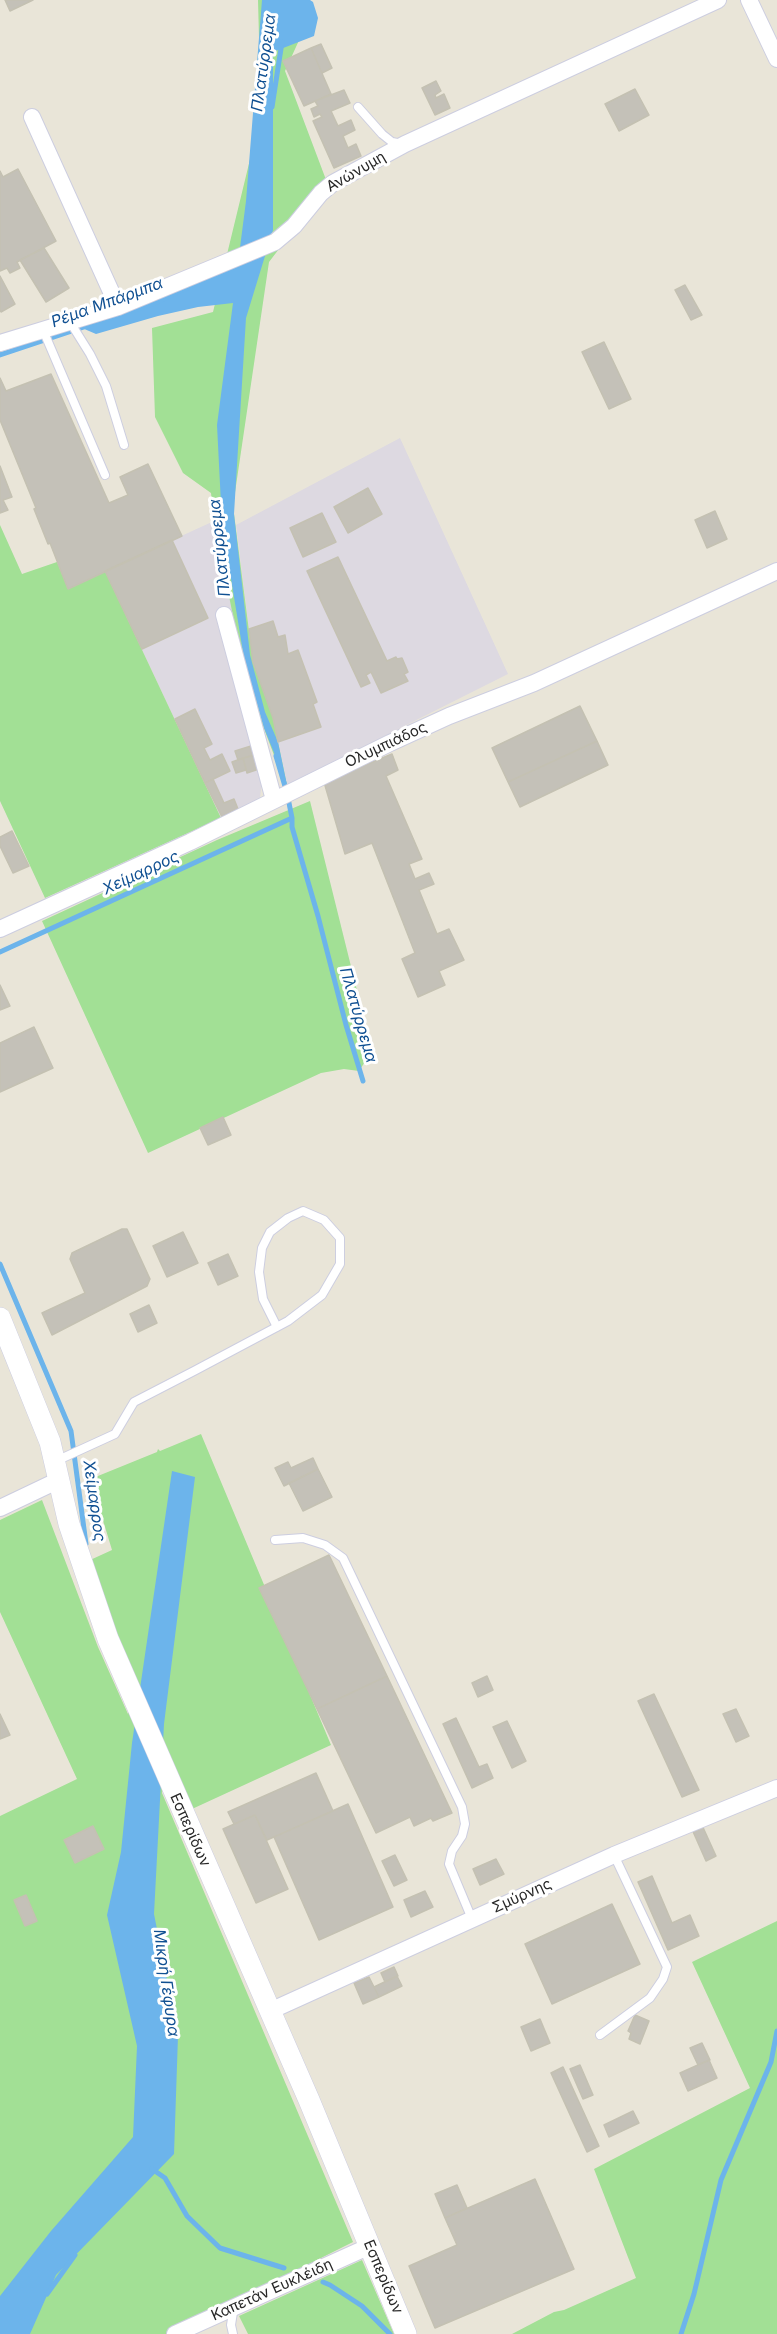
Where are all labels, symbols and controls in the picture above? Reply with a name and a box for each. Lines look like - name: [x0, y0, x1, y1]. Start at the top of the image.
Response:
- water label: Πλατύρρεμα: [248, 13, 280, 113]
- street label: Ανώνυμη: [323, 148, 389, 196]
- water label: Ρέμα Μπάρμπα: [48, 274, 166, 332]
- water label: Πλατύρρεμα: [205, 498, 235, 598]
- street label: Ολυμπιάδος: [342, 718, 430, 772]
- water label: Χείμαρρος: [100, 847, 182, 899]
- water label: Πλατύρρεμα: [335, 965, 381, 1065]
- water label: Χείμαρρος: [79, 1459, 109, 1543]
- street label: Εσπερίδων: [166, 1790, 214, 1870]
- street label: Σμύρνης: [490, 1875, 554, 1917]
- water label: Μικρή Γέφυρα: [149, 1928, 183, 2038]
- street label: Εσπερίδων: [359, 2237, 407, 2317]
- street label: Καπετάν Ευκλέιδη: [209, 2255, 335, 2325]

